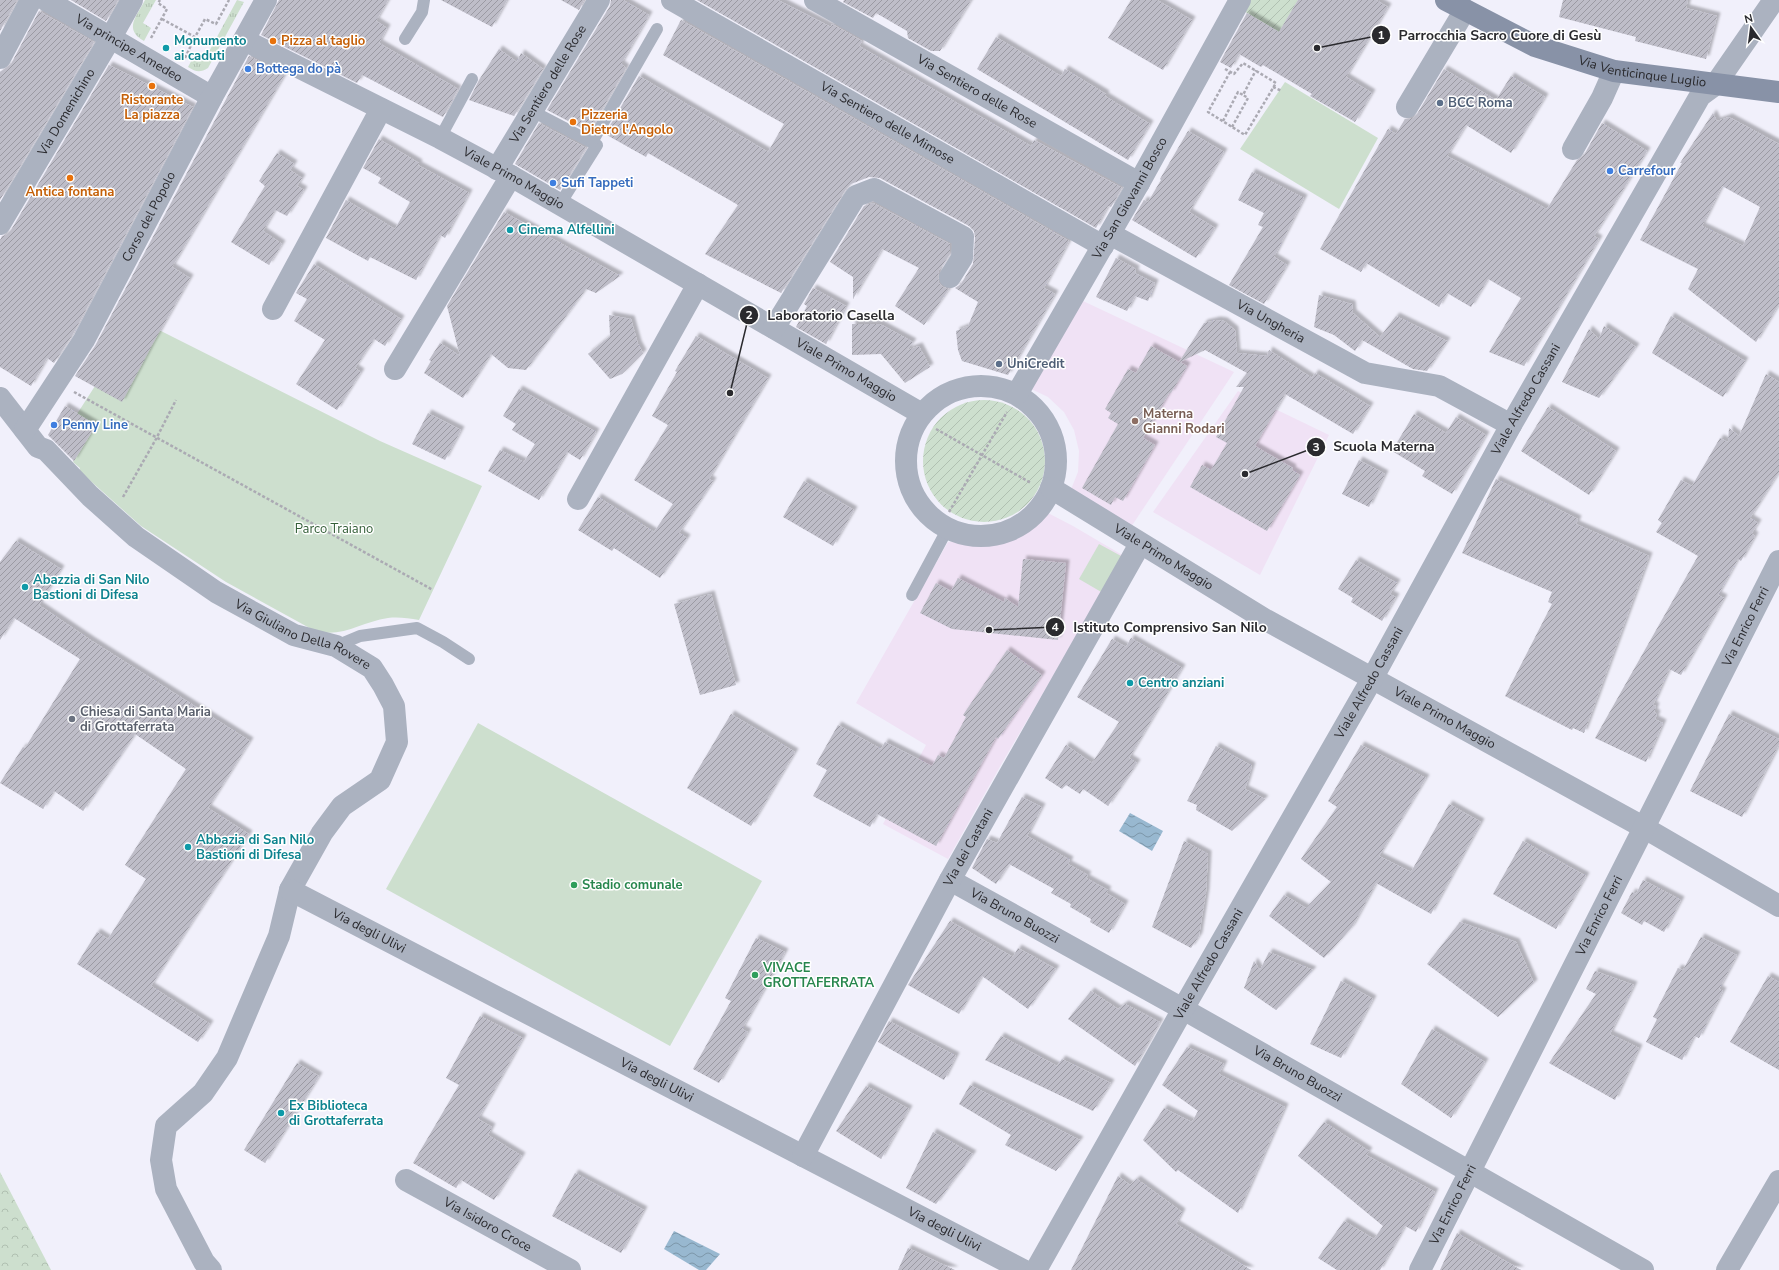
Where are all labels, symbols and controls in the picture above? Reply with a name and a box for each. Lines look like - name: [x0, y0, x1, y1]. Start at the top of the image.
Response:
- north arrow: [1731, 8, 1771, 48]
- street label: Via principe Amedeo: [71, 10, 186, 87]
- text: N: [1743, 11, 1755, 27]
- street label: Via Sentiero delle Rose: [505, 21, 591, 148]
- callout: Parrocchia Sacro Cuore di Gesù: [1371, 22, 1610, 48]
- text: Parrocchia Sacro Cuore di Gesù: [1399, 26, 1601, 45]
- text: 1: [1377, 27, 1385, 43]
- place label: Monumento ai caduti: [174, 32, 246, 65]
- place label: Pizza al taglio: [281, 32, 365, 50]
- marker: Pizza al taglio: [268, 36, 278, 46]
- marker: Monumento ai caduti: [161, 43, 171, 53]
- street label: Via Sentiero delle Rose: [913, 50, 1040, 133]
- street label: Via Venticinque Luglio: [1575, 51, 1707, 92]
- place label: Bottega do pà: [256, 60, 341, 78]
- marker: Bottega do pà: [243, 64, 253, 74]
- street label: Via Domenichino: [33, 65, 99, 160]
- street label: Via Sentiero delle Mimose: [816, 77, 958, 169]
- marker: Ristorante La piazza: [147, 81, 157, 91]
- place label: Ristorante La piazza: [121, 91, 183, 124]
- place label: BCC Roma: [1448, 94, 1513, 112]
- marker: BCC Roma: [1435, 98, 1445, 108]
- place label: Pizzeria Dietro l'Angolo: [581, 106, 673, 139]
- marker: Pizzeria Dietro l'Angolo: [568, 117, 578, 127]
- street label: Via San Giovanni Bosco: [1087, 134, 1172, 263]
- street label: Viale Primo Maggio: [459, 142, 568, 214]
- place label: Carrefour: [1618, 162, 1676, 180]
- marker: Carrefour: [1605, 166, 1615, 176]
- street label: Corso del Popolo: [118, 168, 180, 265]
- marker: Antica fontana: [65, 173, 75, 183]
- place label: Sufi Tappeti: [561, 174, 633, 192]
- marker: Sufi Tappeti: [548, 178, 558, 188]
- place label: Antica fontana: [26, 183, 114, 201]
- place label: Cinema Alfellini: [518, 221, 615, 239]
- marker: Cinema Alfellini: [505, 225, 515, 235]
- street label: Via Ungheria: [1232, 295, 1308, 348]
- callout: Laboratorio Casella: [739, 302, 902, 328]
- text: Laboratorio Casella: [767, 306, 895, 325]
- text: 2: [745, 307, 753, 323]
- street label: Viale Primo Maggio: [791, 333, 900, 406]
- street label: Viale Alfredo Cassani: [1487, 340, 1565, 459]
- place label: UniCredit: [1007, 355, 1065, 373]
- marker: UniCredit: [994, 359, 1004, 369]
- place label: Materna Gianni Rodari: [1143, 405, 1225, 438]
- place label: Penny Line: [62, 416, 128, 434]
- marker: Materna Gianni Rodari: [1130, 416, 1140, 426]
- marker: Penny Line: [49, 420, 59, 430]
- callout: Scuola Materna: [1306, 434, 1443, 460]
- text: Scuola Materna: [1333, 437, 1435, 456]
- text: 3: [1312, 439, 1320, 455]
- street label: Viale Primo Maggio: [1109, 519, 1217, 595]
- park label: Parco Traiano: [295, 520, 373, 538]
- place label: Abazzia di San Nilo Bastioni di Difesa: [33, 571, 150, 604]
- marker: Abazzia di San Nilo Bastioni di Difesa: [20, 582, 30, 592]
- street label: Via Enrico Ferri: [1717, 584, 1774, 671]
- street label: Via Giuliano Della Rovere: [231, 595, 374, 674]
- callout: Istituto Comprensivo San Nilo: [1045, 614, 1275, 640]
- text: Istituto Comprensivo San Nilo: [1073, 618, 1267, 637]
- text: 4: [1051, 619, 1059, 635]
- street label: Viale Alfredo Cassani: [1330, 624, 1408, 743]
- place label: Centro anziani: [1138, 674, 1224, 692]
- marker: Centro anziani: [1125, 678, 1135, 688]
- street label: Viale Primo Maggio: [1389, 682, 1499, 753]
- place label: Chiesa di Santa Maria di Grottaferrata: [80, 703, 211, 736]
- marker: Chiesa di Santa Maria di Grottaferrata: [67, 714, 77, 724]
- street label: Via dei Castani: [939, 805, 998, 890]
- place label: Abbazia di San Nilo Bastioni di Difesa: [196, 831, 314, 864]
- marker: Abbazia di San Nilo Bastioni di Difesa: [183, 842, 193, 852]
- street label: Via Enrico Ferri: [1571, 873, 1627, 960]
- place label: Stadio comunale: [582, 876, 683, 894]
- marker: Stadio comunale: [569, 880, 579, 890]
- street label: Via Bruno Buozzi: [966, 883, 1063, 948]
- street label: Via degli Ulivi: [328, 904, 409, 958]
- street label: Viale Alfredo Cassani: [1169, 905, 1248, 1024]
- place label: VIVACE GROTTAFERRATA: [762, 959, 874, 992]
- marker: VIVACE GROTTAFERRATA: [750, 970, 760, 980]
- street label: Via Bruno Buozzi: [1249, 1041, 1345, 1106]
- street label: Via degli Ulivi: [616, 1053, 697, 1107]
- place label: Ex Biblioteca di Grottaferrata: [289, 1097, 383, 1130]
- marker: Ex Biblioteca di Grottaferrata: [276, 1108, 286, 1118]
- street label: Via Enrico Ferri: [1425, 1162, 1481, 1249]
- street label: Via Isidoro Croce: [439, 1193, 535, 1256]
- street label: Via degli Ulivi: [903, 1202, 984, 1256]

